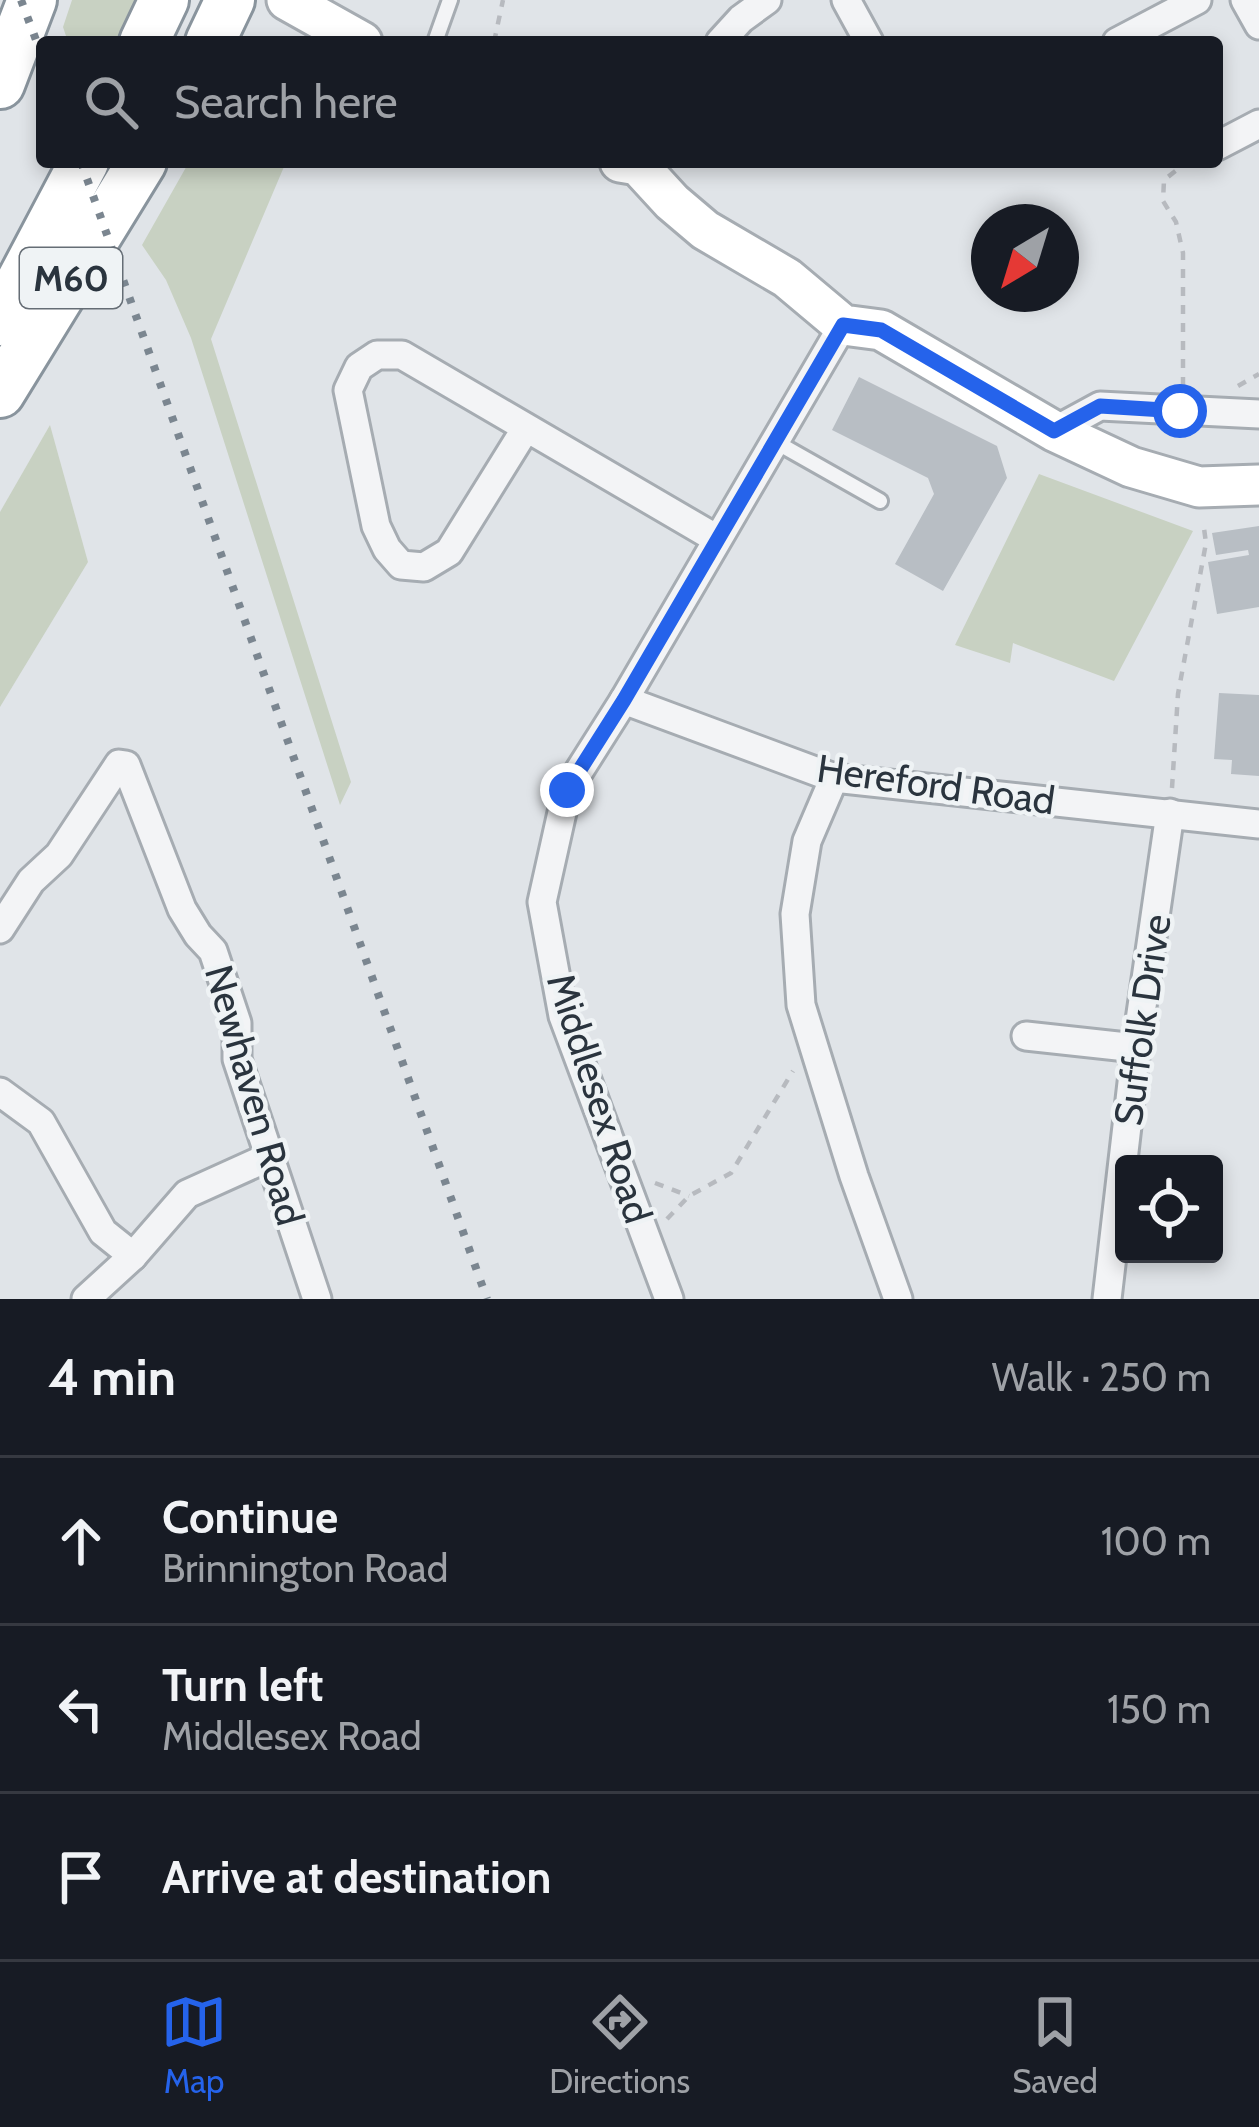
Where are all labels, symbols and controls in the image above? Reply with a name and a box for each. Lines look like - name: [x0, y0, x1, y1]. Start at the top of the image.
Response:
- search box: [36, 36, 1223, 168]
- icon: search: [78, 69, 144, 135]
- text: Search here: [174, 75, 398, 129]
- north arrow: [971, 204, 1079, 312]
- road number: M60: [20, 248, 122, 308]
- route start: [1153, 384, 1207, 438]
- street label: Hereford Road: [814, 744, 1058, 824]
- route end: [540, 763, 594, 817]
- street label: Suffolk Drive: [1103, 911, 1181, 1129]
- street label: Newhaven Road: [195, 959, 315, 1231]
- street label: Middlesex Road: [537, 967, 663, 1229]
- map controls: [1115, 1155, 1223, 1263]
- button: locate: [1115, 1155, 1223, 1263]
- text: 4 min: [48, 1346, 176, 1408]
- text: Walk · 250 m: [992, 1353, 1211, 1401]
- text: Continue: [162, 1490, 338, 1544]
- icon: ahead: [48, 1508, 114, 1574]
- text: 100 m: [1101, 1517, 1211, 1565]
- text: Brinnington Road: [162, 1544, 448, 1592]
- text: Turn left: [162, 1658, 324, 1712]
- icon: left: [48, 1676, 114, 1742]
- text: 150 m: [1107, 1685, 1211, 1733]
- text: Middlesex Road: [162, 1712, 422, 1760]
- icon: arrive: [48, 1844, 114, 1910]
- text: Arrive at destination: [162, 1850, 551, 1904]
- tab: Map: [161, 1989, 227, 2101]
- tab: Directions: [549, 1989, 690, 2101]
- tab: Saved: [1012, 1989, 1098, 2101]

